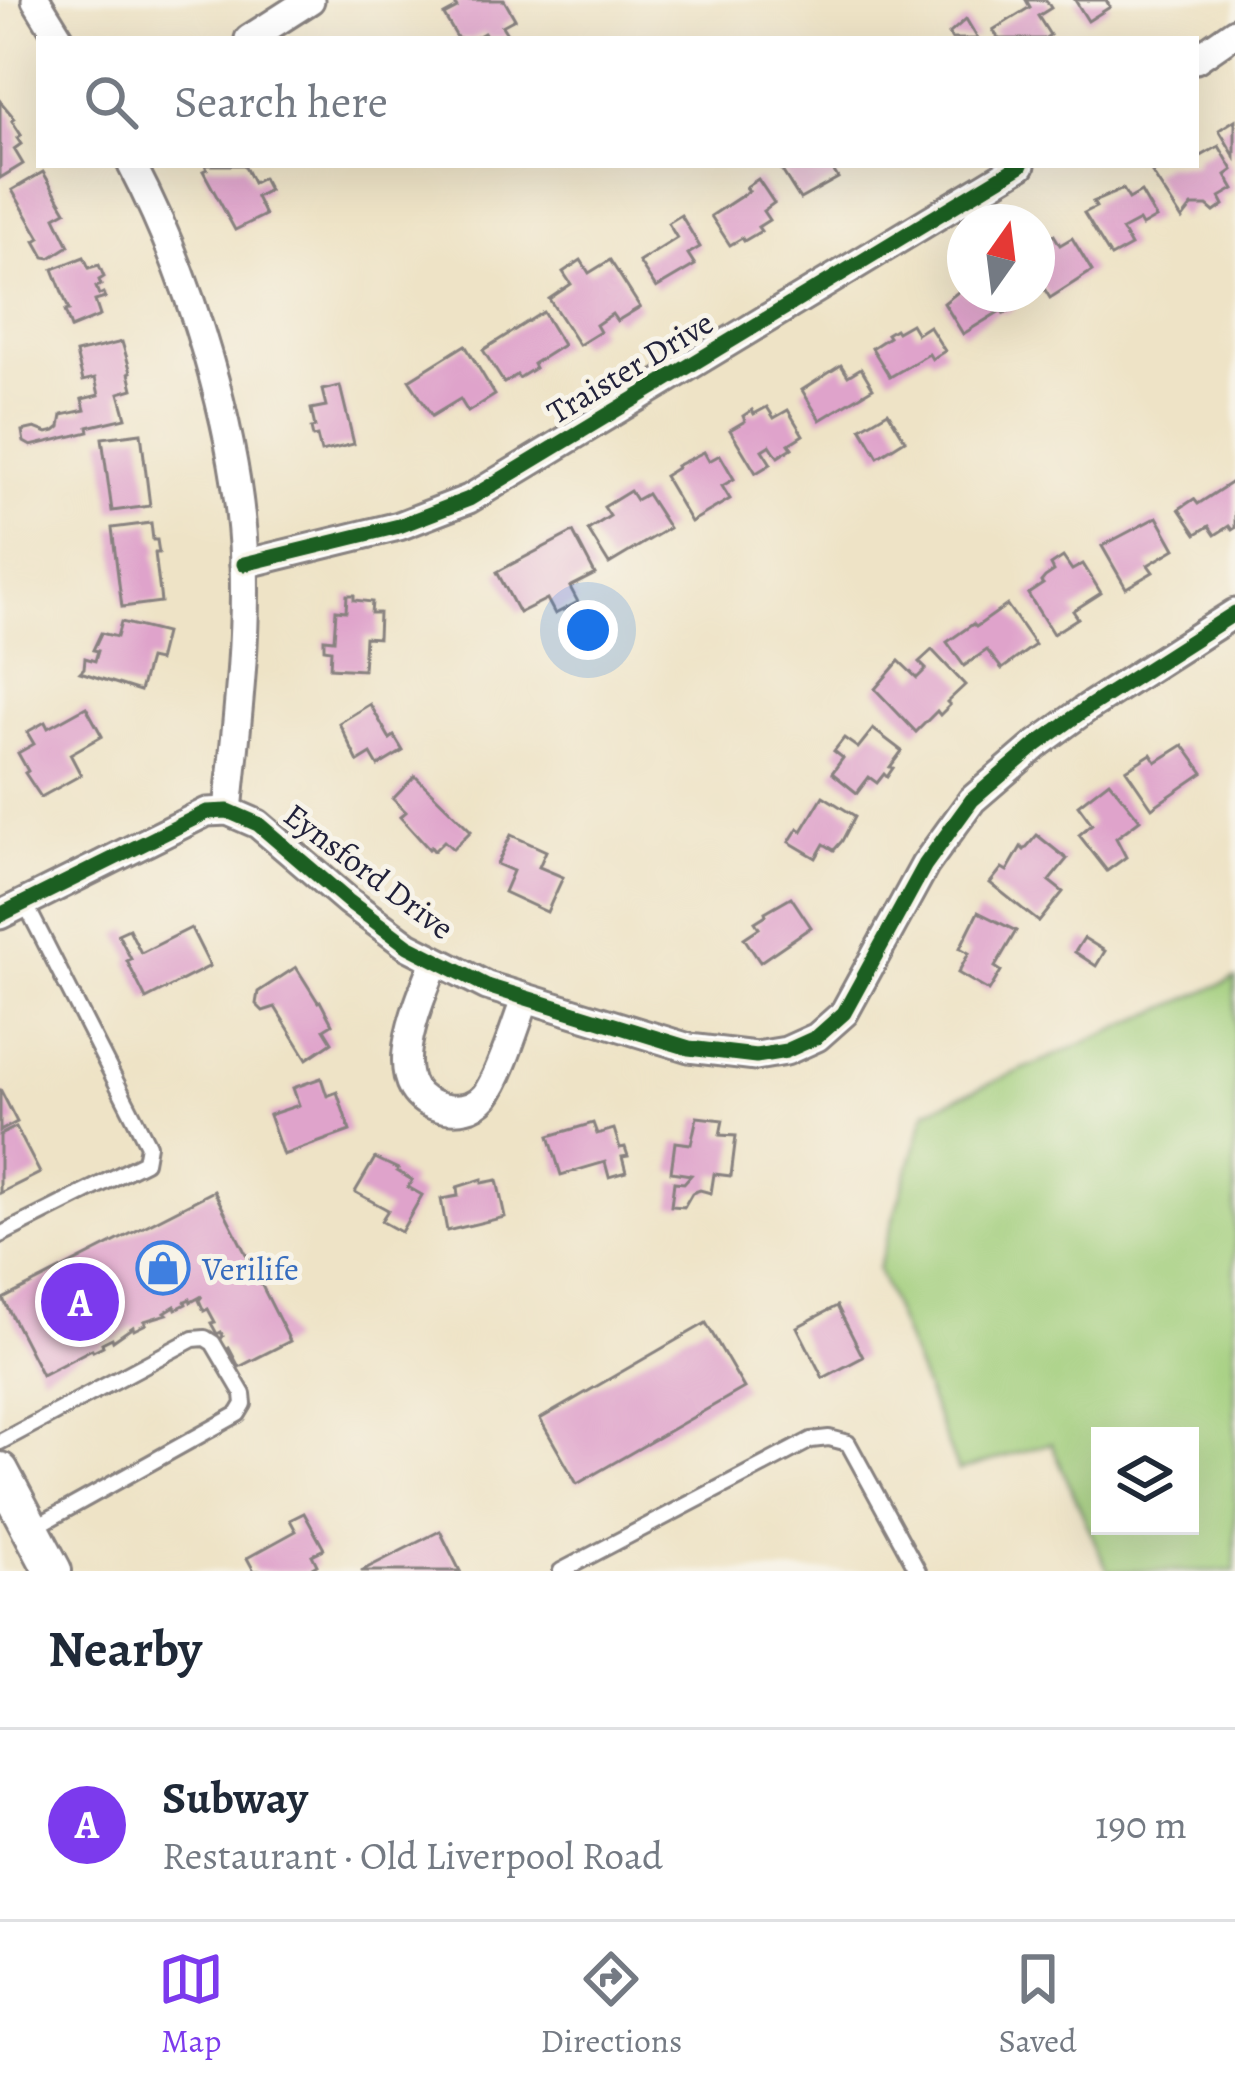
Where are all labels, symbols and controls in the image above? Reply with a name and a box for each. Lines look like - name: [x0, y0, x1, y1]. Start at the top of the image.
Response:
- search box: [36, 36, 1199, 168]
- icon: search: [78, 69, 144, 135]
- text: Search here: [174, 71, 388, 133]
- north arrow: [947, 204, 1055, 312]
- street label: Traister Drive: [539, 300, 721, 434]
- your location: [558, 600, 618, 660]
- street label: Eynsford Drive: [275, 792, 463, 950]
- shop icon: Verilife: [135, 1240, 191, 1296]
- place label: Verilife: [201, 1246, 299, 1291]
- pin: A: [41, 1257, 119, 1347]
- map controls: [1091, 1427, 1199, 1535]
- button: layers: [1091, 1427, 1199, 1535]
- text: Nearby: [48, 1614, 202, 1684]
- text: Subway: [162, 1767, 308, 1829]
- text: A: [75, 1798, 99, 1851]
- text: 190 m: [1095, 1798, 1187, 1851]
- text: Restaurant · Old Liverpool Road: [162, 1829, 663, 1882]
- tab: Map: [158, 1946, 224, 2063]
- tab: Directions: [541, 1946, 682, 2063]
- tab: Saved: [999, 1946, 1077, 2063]

